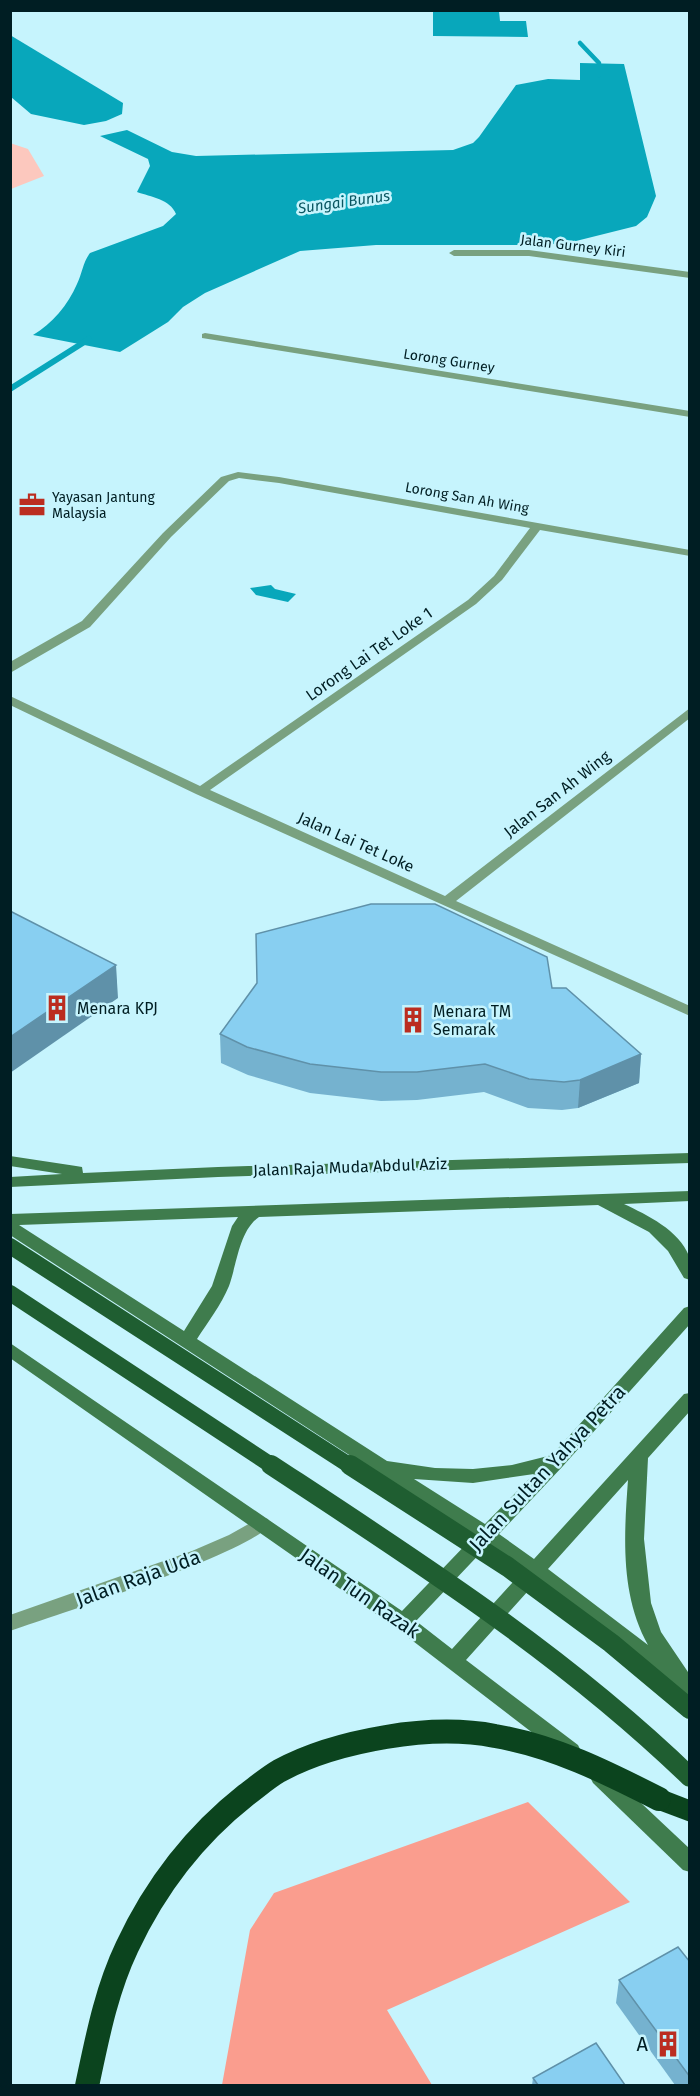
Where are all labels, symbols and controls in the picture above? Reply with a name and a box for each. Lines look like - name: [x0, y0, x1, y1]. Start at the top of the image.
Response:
- water label: Sungai Bunus: [296, 187, 391, 217]
- street label: Jalan Gurney Kiri: [520, 231, 626, 261]
- street label: Lorong Gurney: [402, 345, 496, 377]
- street label: Lorong San Ah Wing: [404, 479, 531, 517]
- place label: Yayasan Jantung Malaysia: [52, 489, 156, 522]
- office icon: Yayasan Jantung Malaysia: [17, 490, 47, 520]
- street label: Lorong Lai Tet Loke 1: [302, 603, 436, 705]
- street label: Jalan San Ah Wing: [500, 746, 614, 841]
- street label: Jalan Lai Tet Loke: [295, 808, 417, 876]
- building icon: Menara KPJ: [42, 993, 72, 1023]
- place label: Menara KPJ: [77, 999, 158, 1018]
- place label: Menara TM Semarak: [433, 1002, 511, 1039]
- building icon: Menara TM Semarak: [398, 1005, 428, 1035]
- street label: Jalan Raja Muda Abdul Aziz: [253, 1154, 447, 1180]
- street label: Jalan Sultan Yahya Petra: [464, 1380, 630, 1556]
- street label: Jalan Tun Razak: [295, 1543, 425, 1644]
- street label: Jalan Raja Uda: [72, 1544, 204, 1612]
- building icon: A: [653, 2029, 683, 2059]
- place label: A: [637, 2032, 649, 2056]

